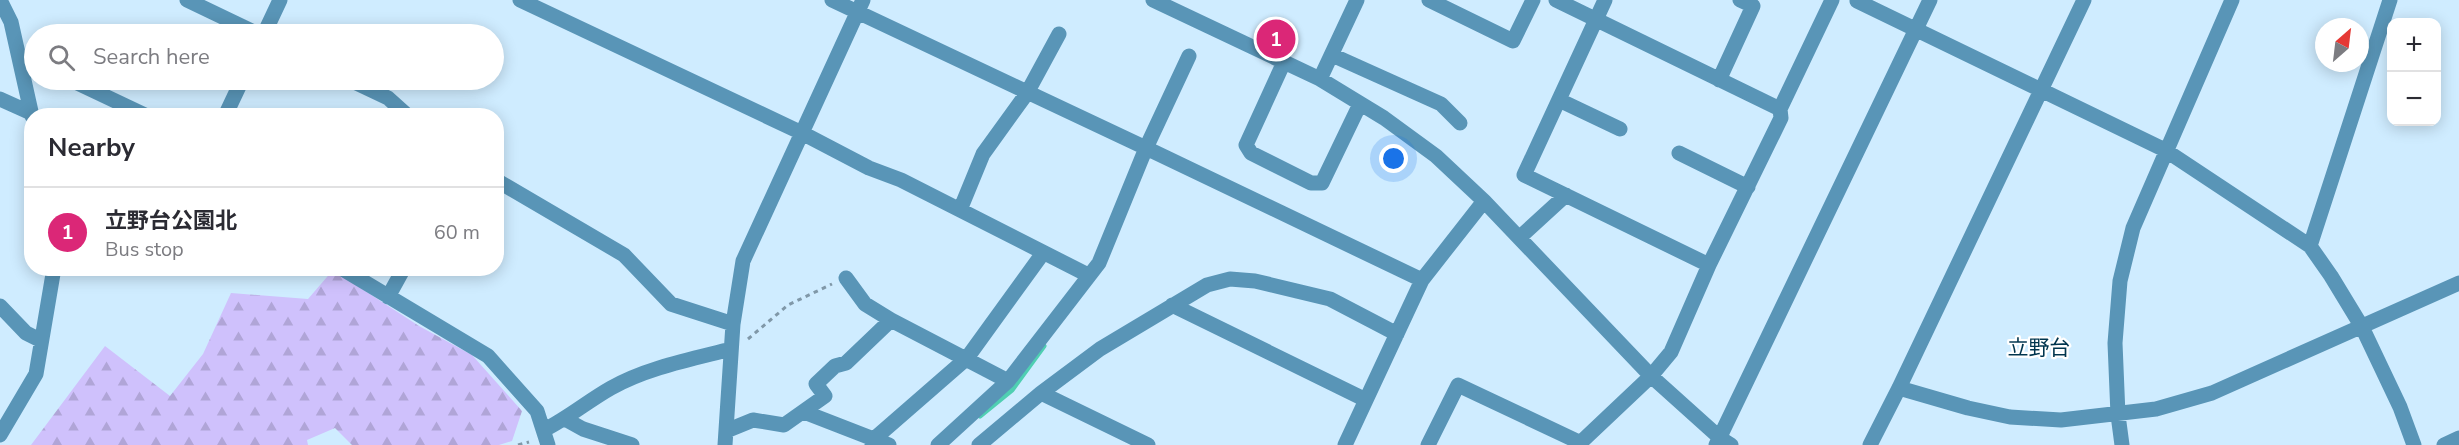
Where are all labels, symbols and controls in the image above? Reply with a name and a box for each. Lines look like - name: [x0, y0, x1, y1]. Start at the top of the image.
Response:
- pin: 1: [1256, 16, 1296, 62]
- north arrow: [2315, 18, 2369, 72]
- map controls: [2387, 18, 2441, 126]
- button: +: [2387, 18, 2441, 72]
- search box: [24, 24, 504, 90]
- icon: search: [45, 41, 78, 74]
- text: Search here: [93, 42, 210, 72]
- button: −: [2387, 72, 2441, 126]
- text: Nearby: [48, 130, 135, 165]
- your location: [1379, 144, 1408, 173]
- text: 立野台公園北: [105, 206, 237, 236]
- text: 1: [62, 219, 74, 246]
- text: 60 m: [434, 219, 480, 246]
- text: Bus stop: [105, 236, 184, 263]
- district label: 立野台: [2008, 334, 2071, 362]

